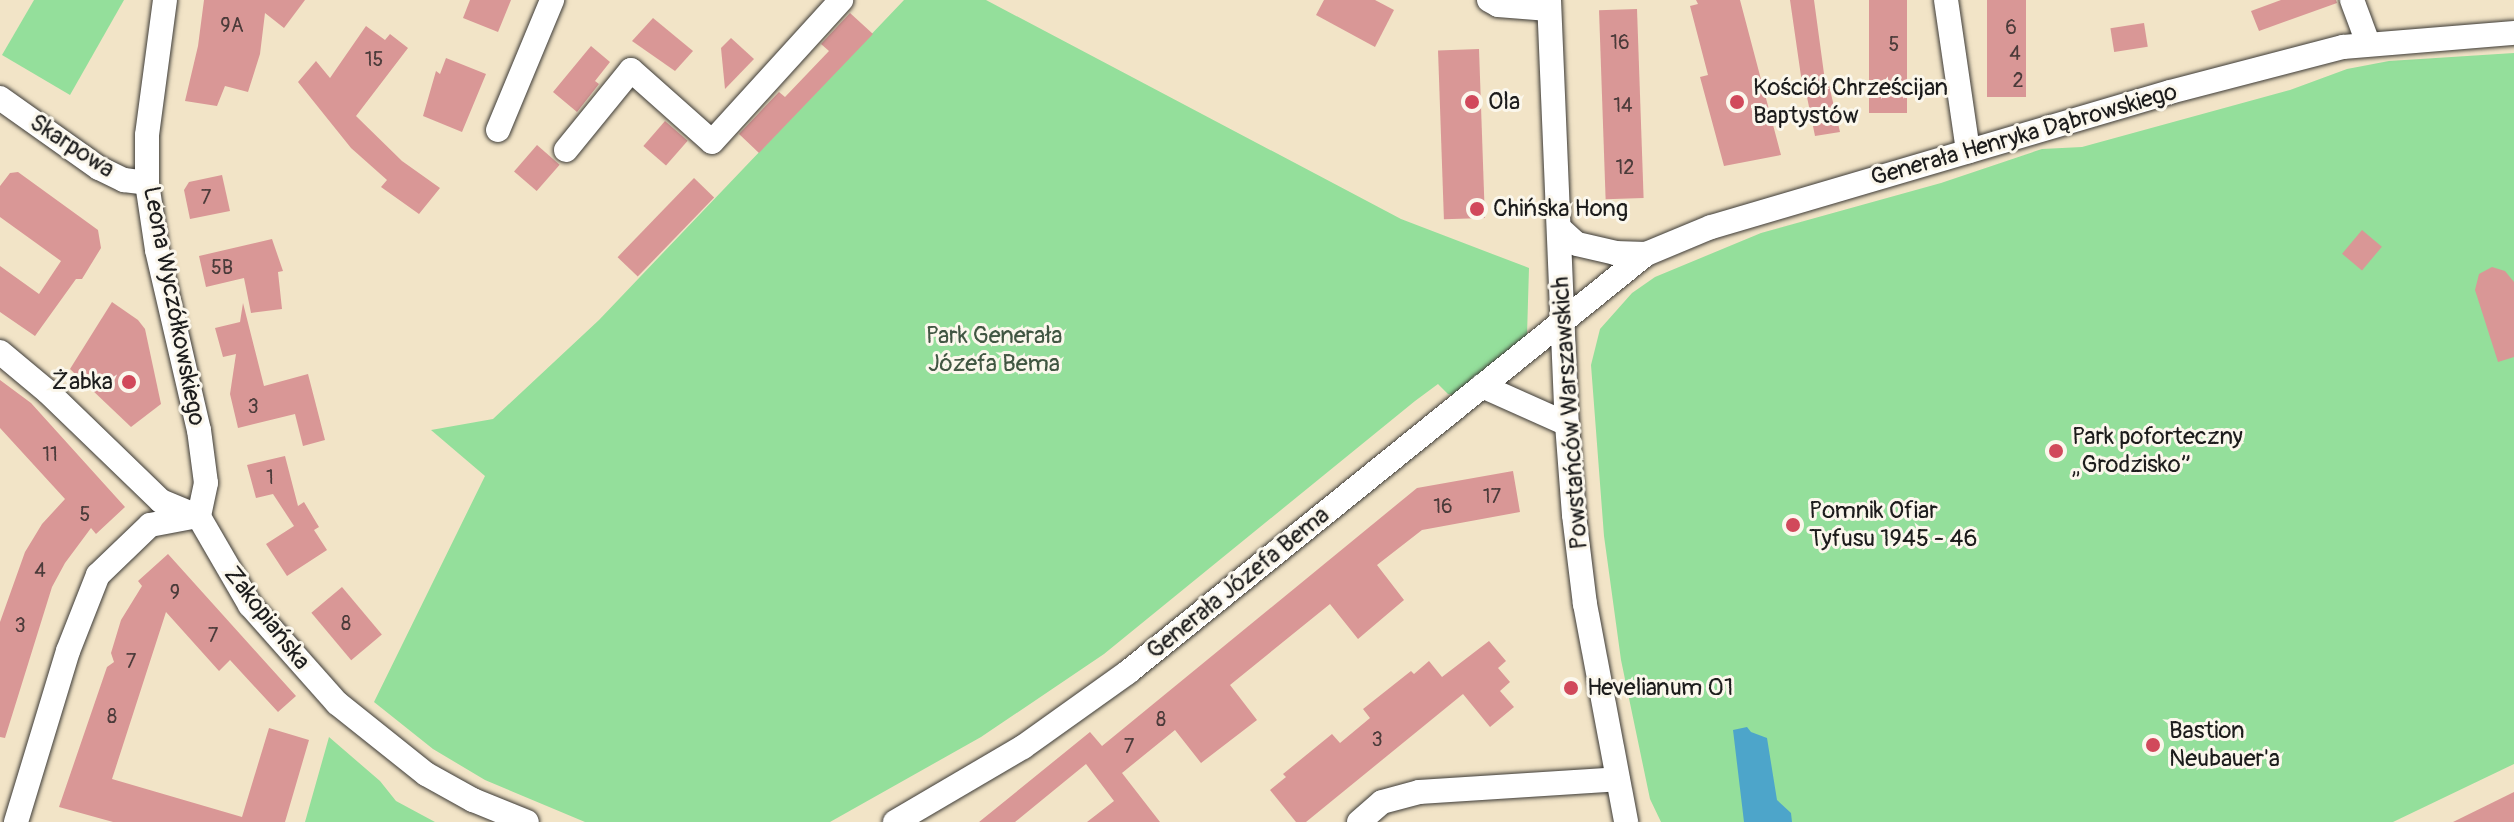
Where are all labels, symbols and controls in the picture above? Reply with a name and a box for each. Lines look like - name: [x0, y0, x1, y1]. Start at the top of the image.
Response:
- house number: 9A: [220, 13, 244, 37]
- house number: 6: [2005, 15, 2017, 39]
- house number: 16: [1610, 30, 1630, 54]
- house number: 5: [1889, 32, 1899, 56]
- house number: 4: [2009, 41, 2021, 65]
- house number: 15: [365, 47, 383, 71]
- house number: 2: [2012, 68, 2024, 92]
- place label: Kościół Chrześcijan Baptystów: [1753, 74, 1948, 130]
- street label: Generała Henryka Dąbrowskiego: [1868, 77, 2180, 193]
- place label: Ola: [1488, 88, 1520, 116]
- marker: Ola: [1463, 93, 1481, 111]
- house number: 14: [1613, 93, 1633, 117]
- marker: Kościół Chrześcijan Baptystów: [1728, 93, 1746, 111]
- street label: Skarpowa: [24, 108, 120, 184]
- house number: 12: [1616, 155, 1634, 179]
- street label: Leona Wyczółkowskiego: [137, 184, 211, 428]
- house number: 7: [201, 185, 211, 209]
- place label: Chińska Hong: [1493, 195, 1628, 223]
- marker: Chińska Hong: [1468, 200, 1486, 218]
- house number: 5B: [211, 255, 233, 279]
- street label: Powstańców Warszawskich: [1546, 276, 1594, 550]
- park label: Park Generała Józefa Bema: [926, 322, 1062, 378]
- place label: Żabka: [52, 368, 113, 396]
- marker: Żabka: [120, 373, 138, 391]
- house number: 3: [247, 394, 259, 418]
- place label: Park poforteczny „Grodzisko”: [2072, 423, 2243, 479]
- house number: 11: [42, 442, 58, 466]
- marker: Park poforteczny „Grodzisko”: [2047, 442, 2065, 460]
- house number: 1: [266, 465, 274, 489]
- house number: 17: [1483, 484, 1501, 508]
- house number: 16: [1433, 494, 1453, 518]
- place label: Pomnik Ofiar Tyfusu 1945 - 46: [1809, 497, 1977, 553]
- street label: Generała Józefa Bema: [1141, 501, 1335, 665]
- house number: 5: [80, 502, 90, 526]
- marker: Pomnik Ofiar Tyfusu 1945 - 46: [1784, 516, 1802, 534]
- house number: 4: [34, 558, 46, 582]
- street label: Zakopiańska: [218, 561, 316, 675]
- house number: 9: [170, 580, 180, 604]
- house number: 8: [341, 611, 351, 635]
- house number: 3: [14, 613, 26, 637]
- house number: 7: [208, 623, 218, 647]
- house number: 7: [126, 649, 136, 673]
- place label: Hevelianum 01: [1587, 674, 1733, 702]
- marker: Hevelianum 01: [1562, 679, 1580, 697]
- house number: 8: [107, 704, 117, 728]
- house number: 8: [1156, 707, 1166, 731]
- place label: Bastion Neubauer'a: [2169, 717, 2280, 773]
- house number: 3: [1371, 727, 1383, 751]
- house number: 7: [1124, 734, 1134, 758]
- marker: Bastion Neubauer'a: [2144, 736, 2162, 754]

